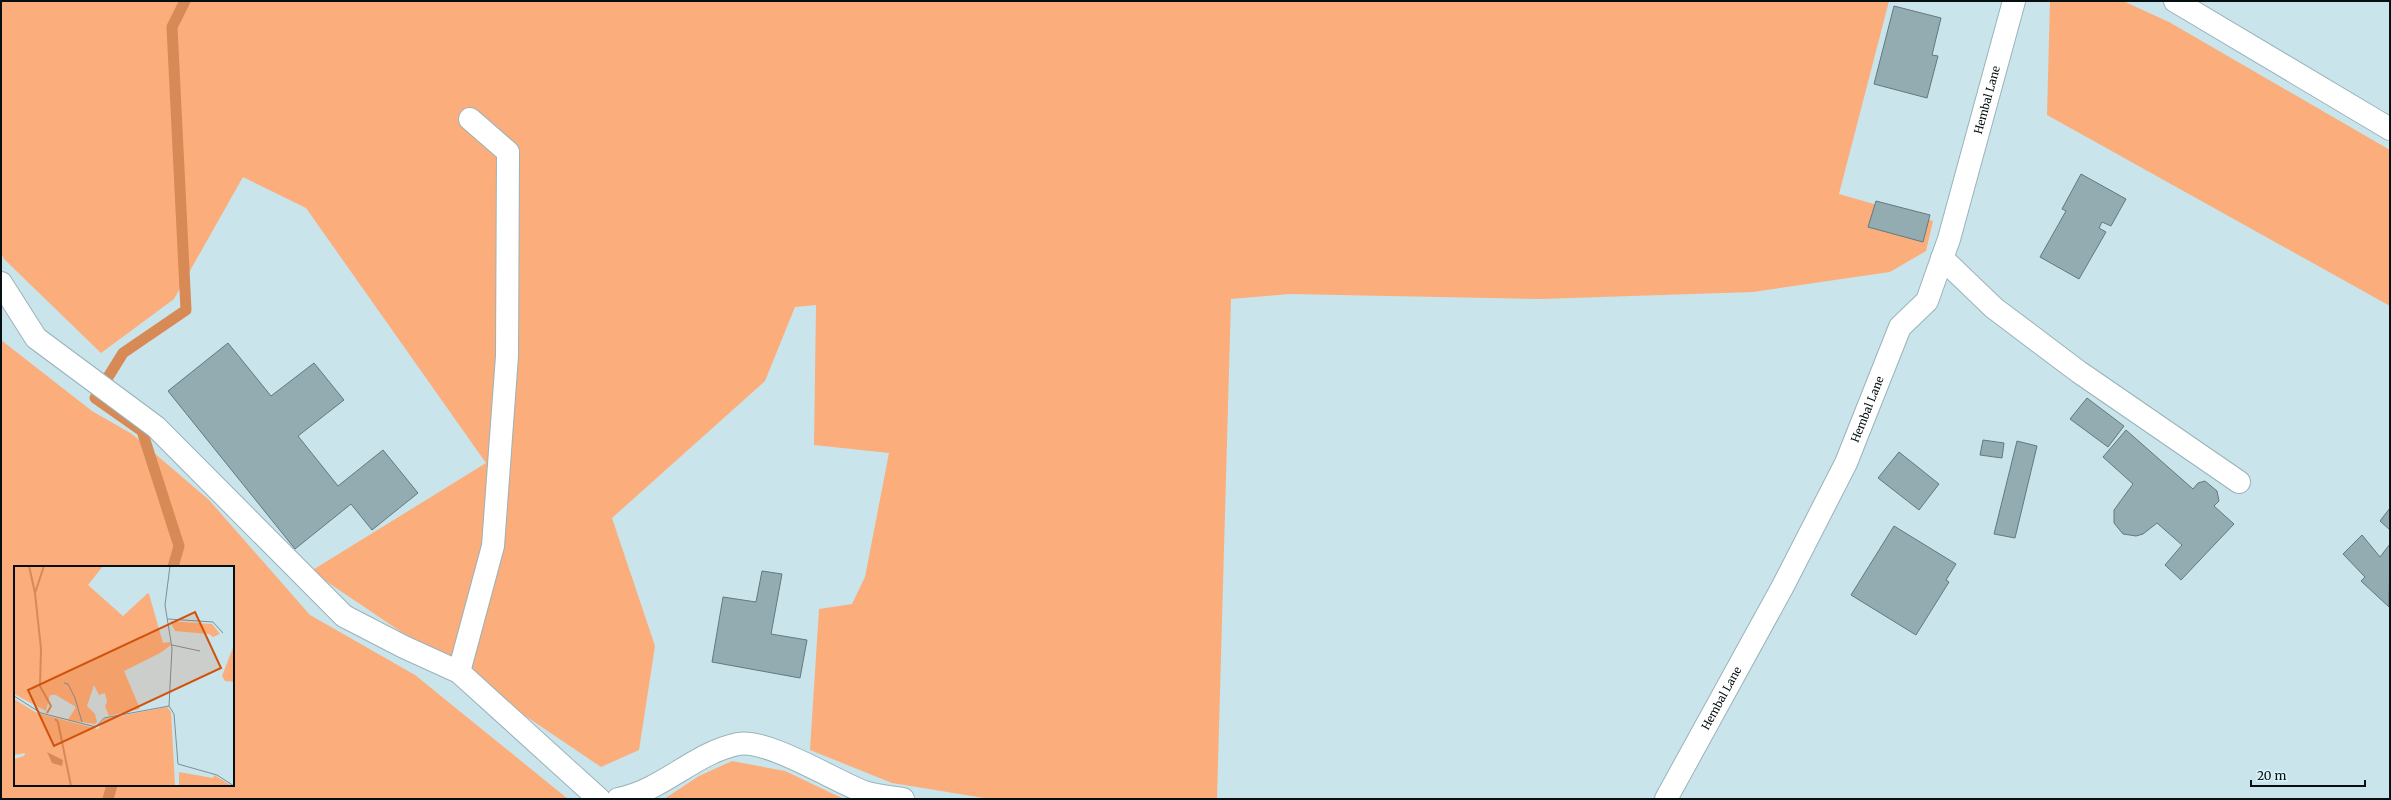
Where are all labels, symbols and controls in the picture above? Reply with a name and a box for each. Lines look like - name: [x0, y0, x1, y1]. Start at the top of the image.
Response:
- street label: Hembal Lane: [1971, 64, 2003, 136]
- street label: Hembal Lane: [1848, 374, 1887, 444]
- inset map: [14, 566, 234, 786]
- street label: Hembal Lane: [1698, 664, 1744, 732]
- scale bar: [2251, 762, 2365, 788]
- text: 20 m: [2257, 768, 2286, 783]

